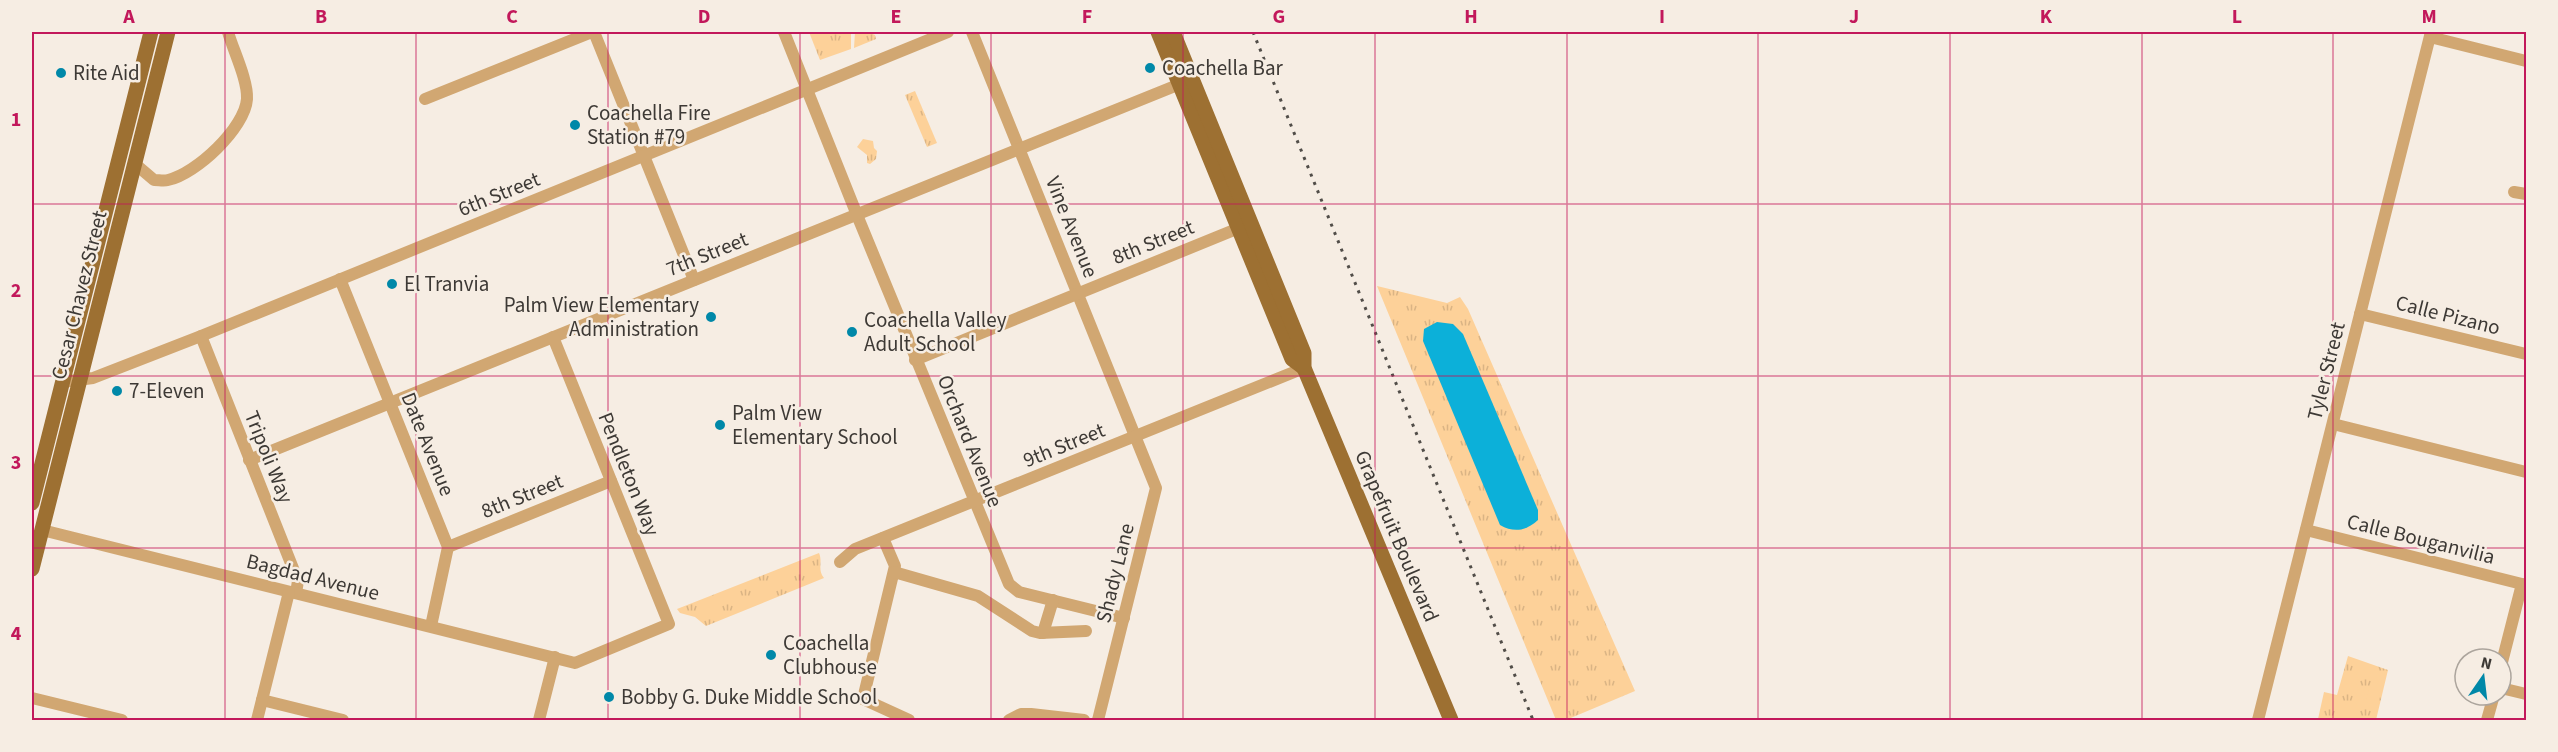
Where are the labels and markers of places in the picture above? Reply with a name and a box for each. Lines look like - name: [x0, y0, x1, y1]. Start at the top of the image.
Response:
- place label: Coachella Bar: [1162, 53, 1284, 83]
- place label: Rite Aid: [73, 58, 140, 88]
- marker: Coachella Bar: [1143, 61, 1157, 75]
- marker: Rite Aid: [54, 66, 68, 80]
- place label: Coachella Fire Station #79: [587, 98, 711, 152]
- marker: Coachella Fire Station #79: [568, 118, 582, 132]
- place label: El Tranvia: [404, 269, 489, 299]
- marker: El Tranvia: [385, 277, 399, 291]
- place label: Palm View Elementary Administration: [504, 290, 699, 344]
- place label: Coachella Valley Adult School: [864, 305, 1007, 359]
- marker: Palm View Elementary Administration: [704, 310, 718, 324]
- marker: Coachella Valley Adult School: [845, 325, 859, 339]
- place label: 7-Eleven: [129, 376, 205, 406]
- marker: 7-Eleven: [110, 384, 124, 398]
- place label: Palm View Elementary School: [732, 398, 898, 452]
- marker: Palm View Elementary School: [713, 418, 727, 432]
- place label: Coachella Clubhouse: [783, 628, 877, 682]
- marker: Coachella Clubhouse: [764, 648, 778, 662]
- place label: Bobby G. Duke Middle School: [621, 682, 877, 712]
- marker: Bobby G. Duke Middle School: [602, 690, 616, 704]

